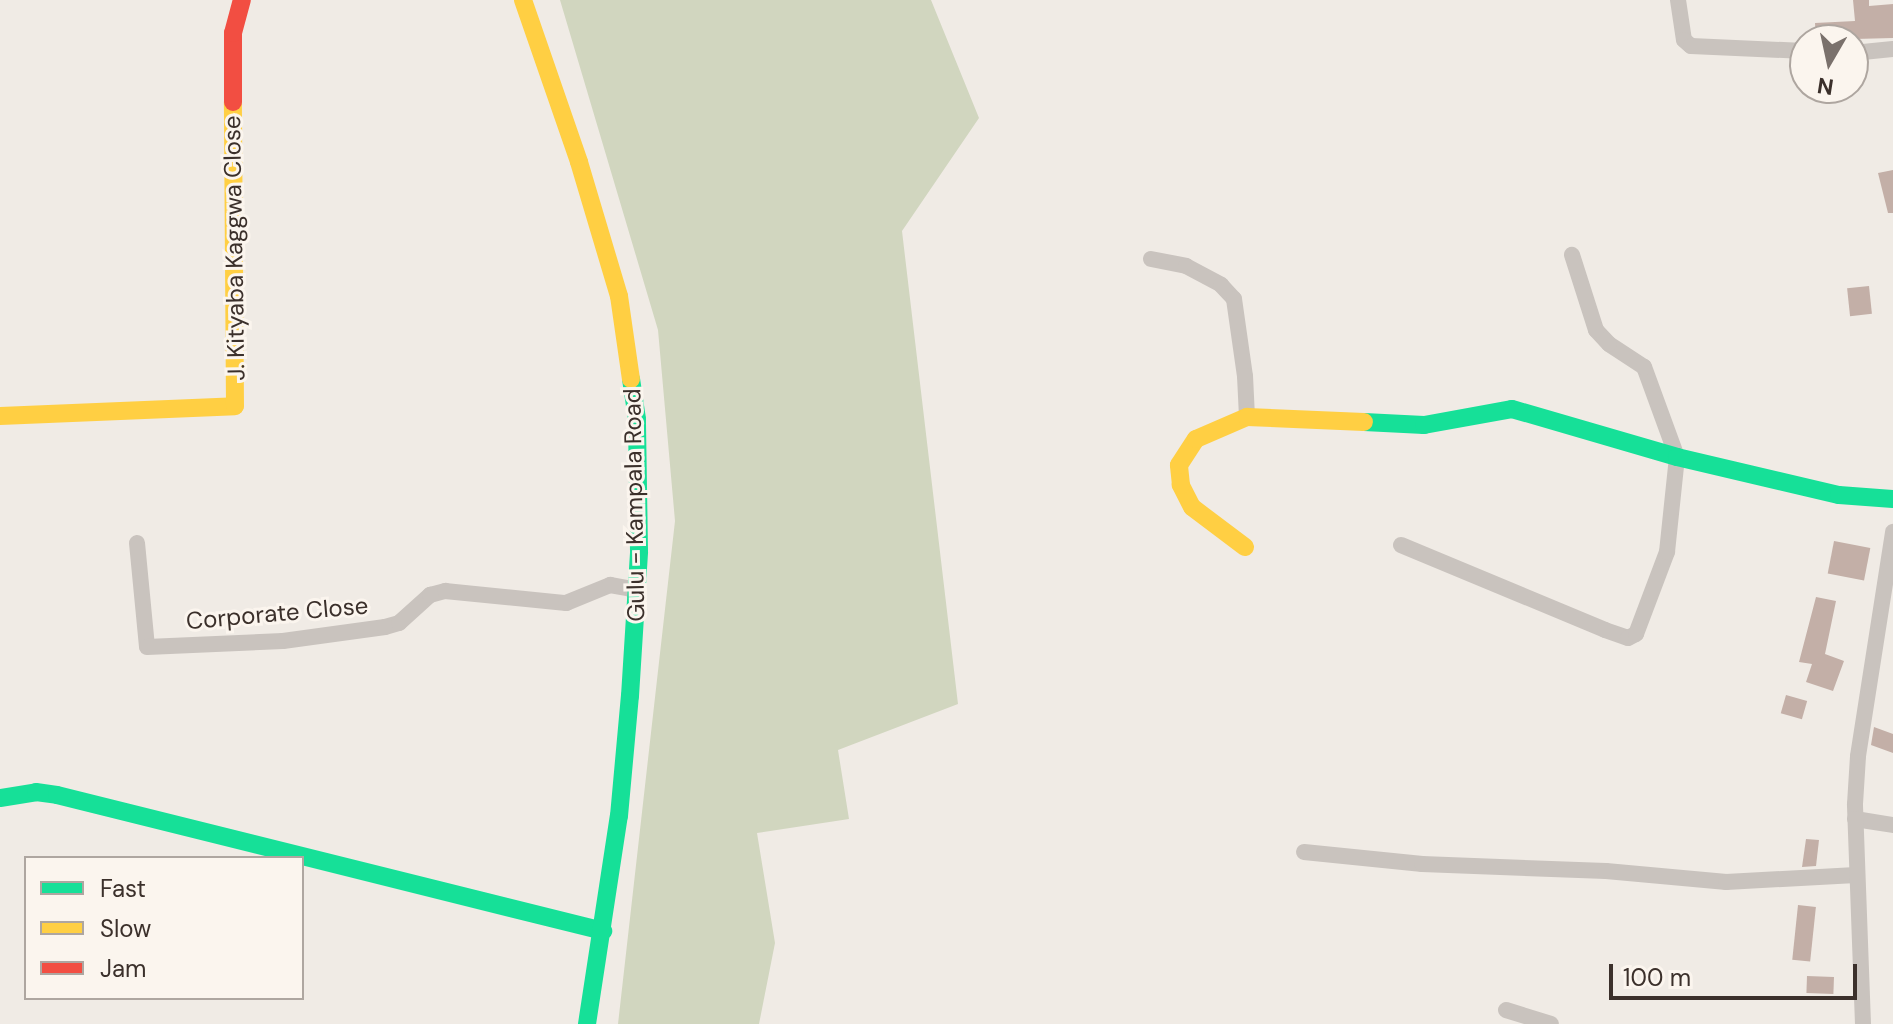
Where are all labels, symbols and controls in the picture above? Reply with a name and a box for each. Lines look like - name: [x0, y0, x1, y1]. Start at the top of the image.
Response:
- north arrow: [1789, 24, 1869, 104]
- text: N: [1815, 71, 1836, 102]
- street label: J. Kityaba Kaggwa Close: [217, 115, 251, 381]
- street label: Gulu - Kampala Road: [618, 388, 650, 622]
- street label: Corporate Close: [185, 591, 369, 635]
- legend: [24, 856, 304, 1000]
- text: Fast: [100, 873, 146, 904]
- text: Slow: [100, 913, 151, 944]
- scale bar: [1613, 948, 1861, 998]
- text: Jam: [100, 953, 146, 984]
- text: 100 m: [1623, 962, 1691, 993]

